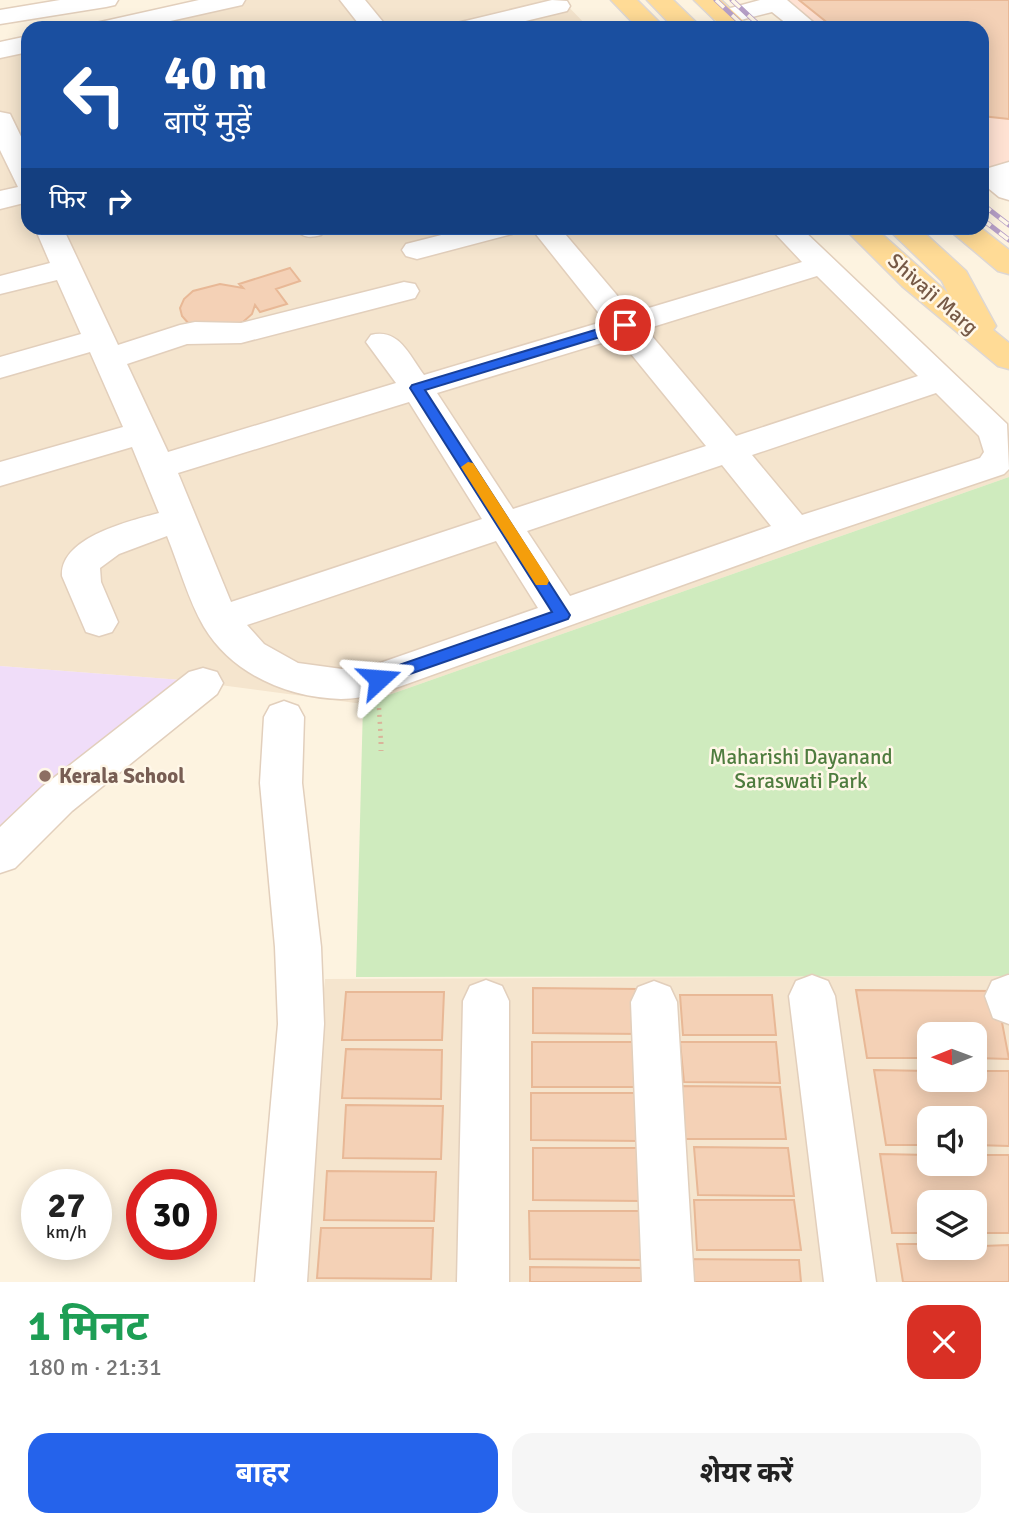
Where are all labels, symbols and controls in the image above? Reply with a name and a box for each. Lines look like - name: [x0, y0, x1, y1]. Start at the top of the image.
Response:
- text: 40 m: [164, 43, 267, 103]
- icon: left: [49, 49, 140, 140]
- text: बाएँ मुड़ें: [164, 103, 252, 142]
- icon: right: [100, 182, 138, 220]
- text: फिर: [49, 184, 86, 216]
- street label: Shivaji Marg: [883, 248, 983, 340]
- pin: [595, 295, 655, 355]
- icon: arrive: [606, 306, 644, 344]
- position arrow: [342, 642, 416, 716]
- park label: Maharishi Dayanand Saraswati Park: [709, 744, 893, 794]
- place label: Kerala School: [59, 763, 185, 789]
- marker: Kerala School: [37, 768, 53, 784]
- north arrow: [917, 1022, 987, 1092]
- map controls: [917, 1022, 987, 1260]
- button: sound: [917, 1106, 987, 1176]
- speed limit sign: 30: [126, 1169, 217, 1260]
- text: 27: [48, 1184, 85, 1227]
- button: layers: [917, 1190, 987, 1260]
- text: km/h: [46, 1221, 87, 1243]
- text: 1 मिनट: [28, 1301, 148, 1352]
- button: close: [907, 1305, 981, 1379]
- text: 180 m · 21:31: [28, 1353, 162, 1382]
- button: बाहर: [28, 1433, 498, 1513]
- button: शेयर करें: [512, 1433, 981, 1513]

